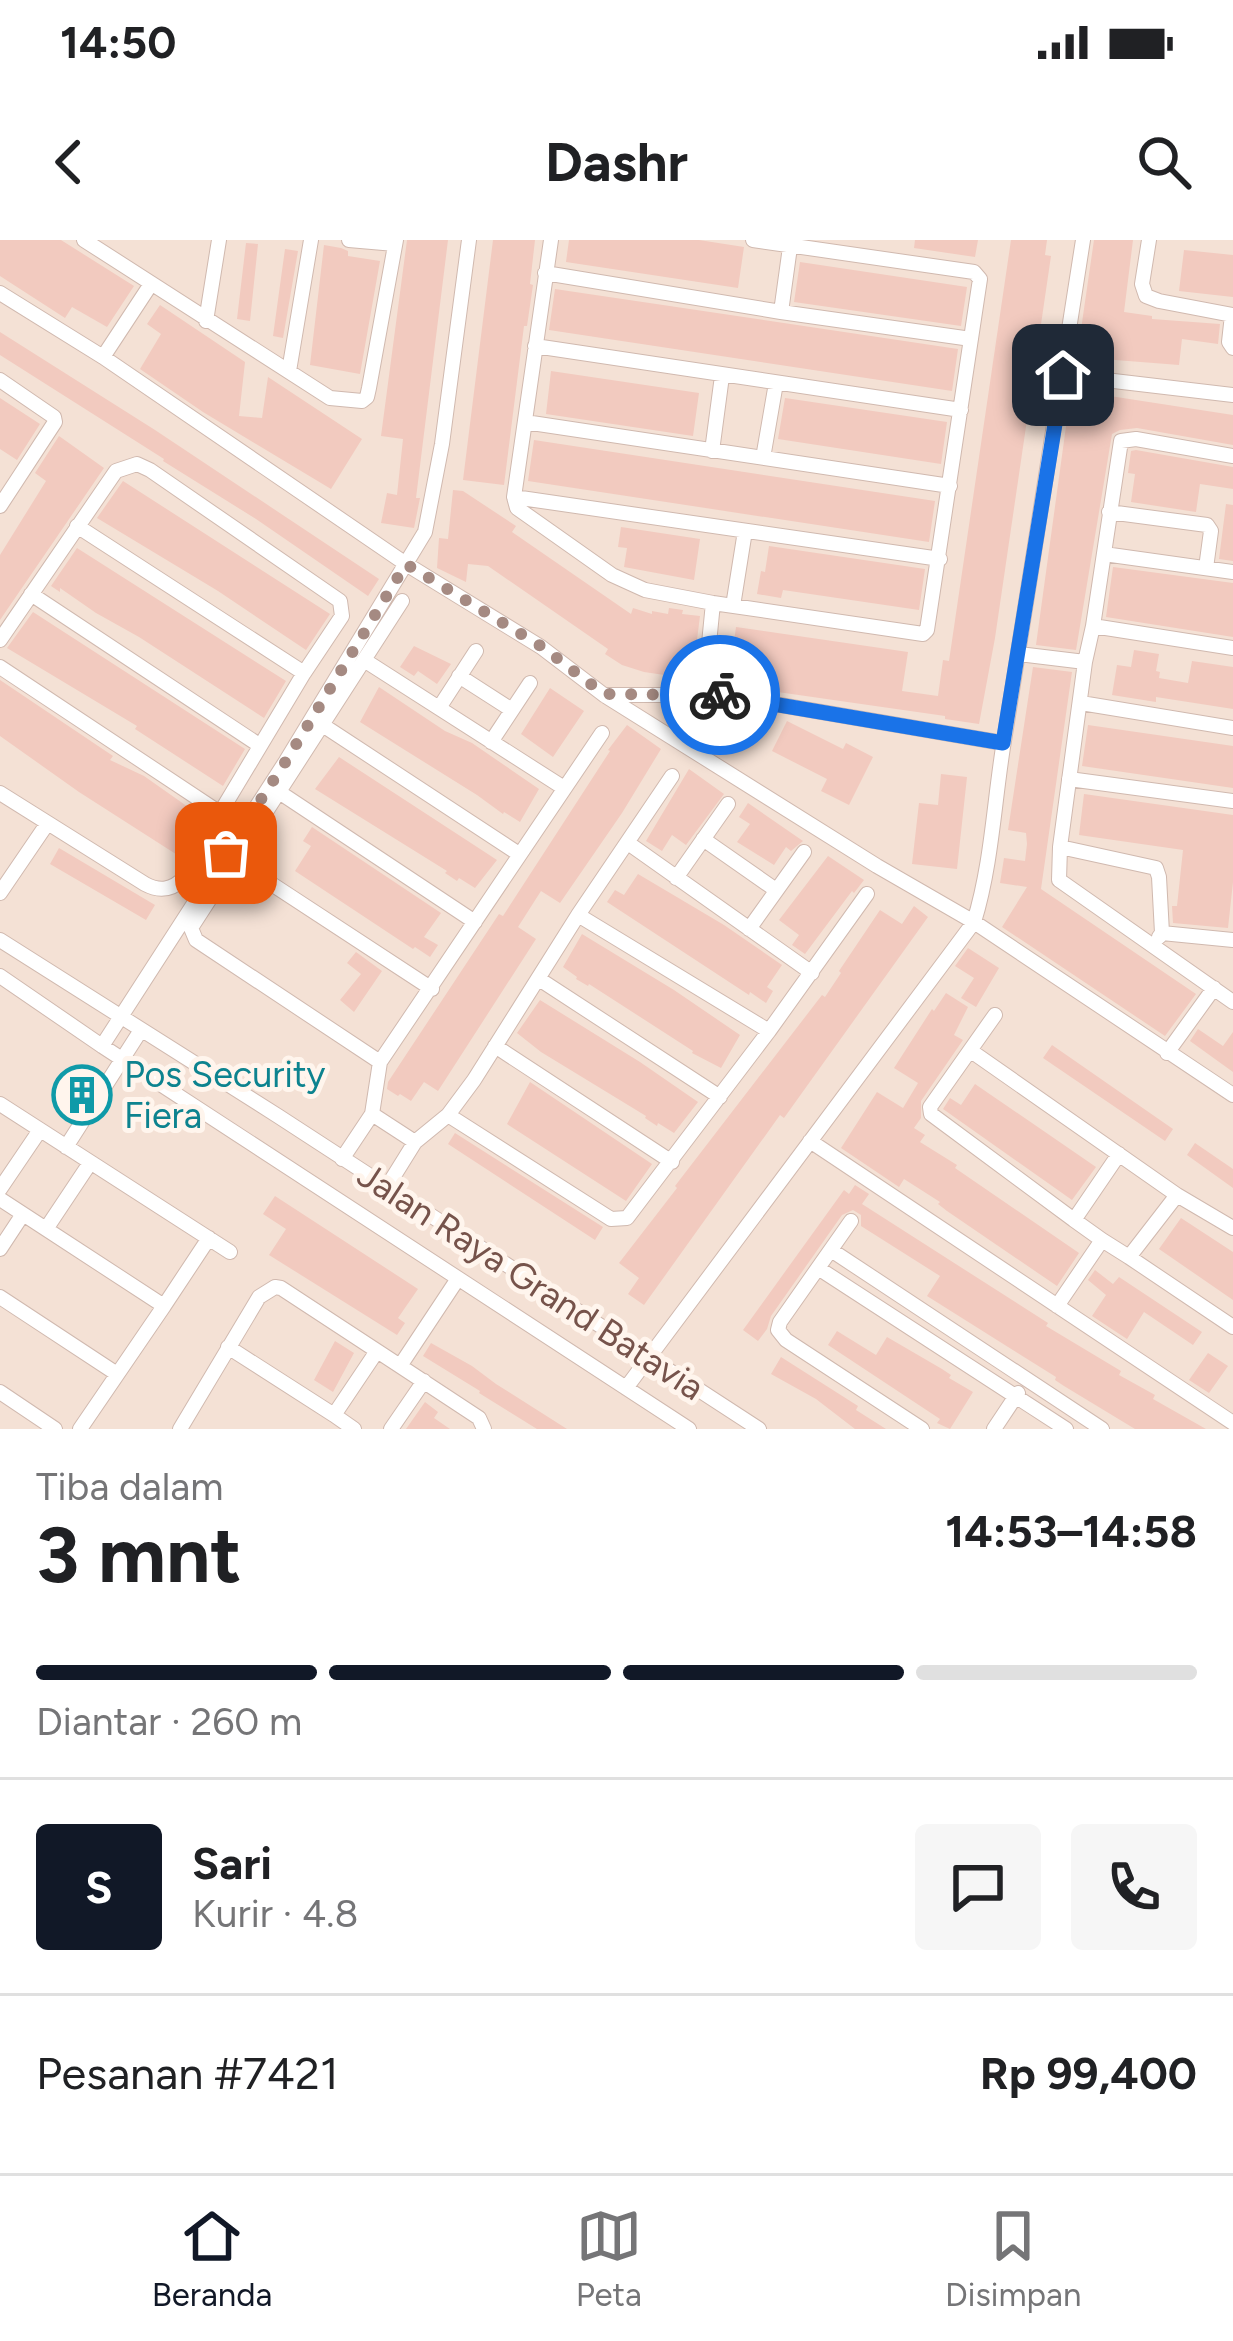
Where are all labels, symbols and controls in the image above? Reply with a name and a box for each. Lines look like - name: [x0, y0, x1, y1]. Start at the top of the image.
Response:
- text: 14:50: [60, 15, 176, 69]
- icon: back: [36, 129, 102, 195]
- icon: search: [1131, 129, 1197, 195]
- text: Dashr: [545, 130, 688, 195]
- pin: [1012, 324, 1114, 426]
- icon: home: [1030, 342, 1096, 408]
- courier: [660, 635, 780, 755]
- icon: bike: [687, 662, 753, 728]
- pin: [175, 802, 277, 904]
- icon: bag: [193, 820, 259, 886]
- place label: Pos Security Fiera: [124, 1053, 325, 1137]
- building icon: Pos Security Fiera: [51, 1064, 113, 1126]
- street label: Jalan Raya Grand Batavia: [350, 1153, 712, 1409]
- text: Tiba dalam: [36, 1463, 223, 1510]
- text: 14:53–14:58: [945, 1504, 1197, 1558]
- text: 3 mnt: [36, 1508, 242, 1602]
- text: Diantar · 260 m: [36, 1698, 302, 1745]
- button: chat: [915, 1824, 1041, 1950]
- button: phone: [1071, 1824, 1197, 1950]
- text: Sari: [192, 1836, 272, 1890]
- text: S: [85, 1860, 113, 1914]
- text: Kurir · 4.8: [192, 1890, 358, 1937]
- text: Pesanan #7421: [36, 2046, 339, 2100]
- text: Rp 99,400: [980, 2046, 1197, 2100]
- tab: Beranda: [152, 2203, 272, 2314]
- tab: Peta: [576, 2203, 642, 2314]
- tab: Disimpan: [945, 2203, 1081, 2314]

